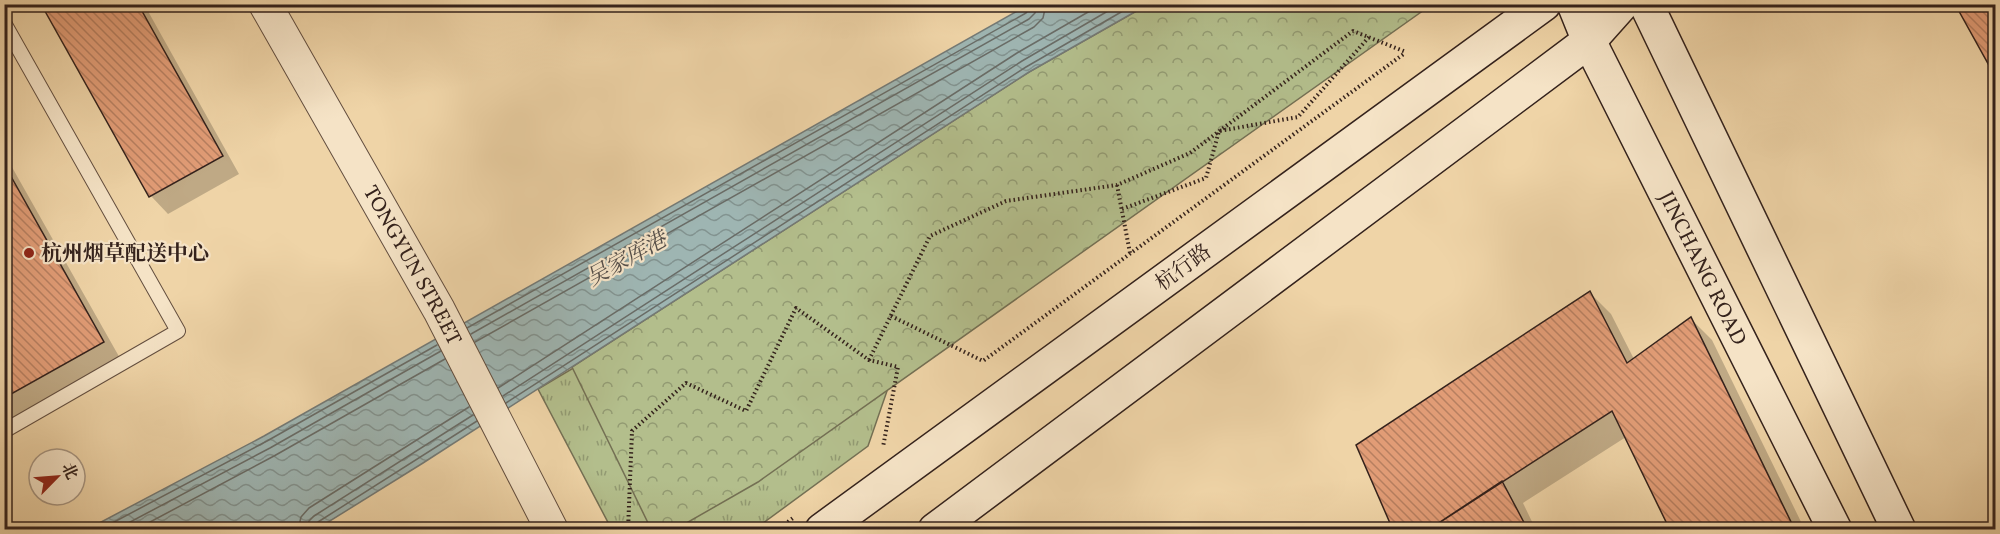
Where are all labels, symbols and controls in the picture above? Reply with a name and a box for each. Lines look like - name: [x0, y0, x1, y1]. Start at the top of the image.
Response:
- street label: TONGYUN STREET: [355, 181, 468, 351]
- street label: JINCHANG ROAD: [1651, 187, 1753, 351]
- water label: 吴家库港: [581, 224, 676, 295]
- street label: 杭行路: [1150, 238, 1218, 298]
- place label: 杭州烟草配送中心: [41, 240, 209, 269]
- marker: 杭州烟草配送中心: [22, 246, 36, 260]
- north arrow: [27, 447, 87, 507]
- text: 北: [55, 460, 82, 483]

